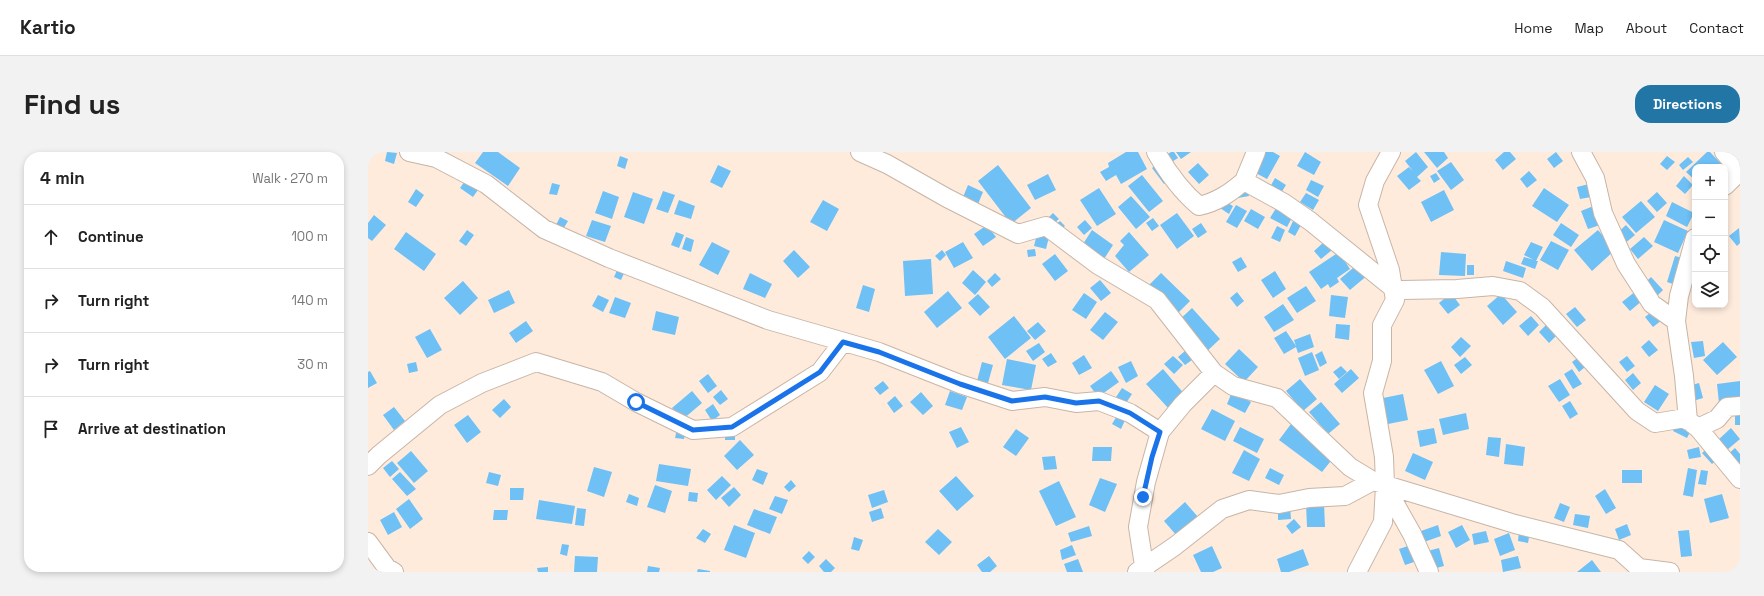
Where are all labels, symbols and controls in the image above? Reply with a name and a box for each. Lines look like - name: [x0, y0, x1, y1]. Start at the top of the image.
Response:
- text: Kartio: [20, 15, 76, 40]
- text: Home: [1514, 19, 1552, 37]
- text: Map: [1574, 19, 1604, 37]
- text: About: [1626, 19, 1667, 37]
- text: Contact: [1689, 19, 1744, 37]
- button: Directions: [1635, 85, 1740, 123]
- text: Find us: [24, 86, 121, 122]
- map controls: [1692, 164, 1728, 308]
- button: +: [1692, 164, 1728, 200]
- text: 4 min: [40, 167, 85, 189]
- text: Walk · 270 m: [252, 170, 328, 187]
- button: −: [1692, 200, 1728, 236]
- icon: ahead: [40, 226, 62, 248]
- text: Continue: [78, 227, 144, 246]
- text: 100 m: [291, 228, 328, 245]
- button: locate: [1692, 236, 1728, 272]
- button: layers: [1692, 272, 1728, 308]
- icon: right: [40, 290, 62, 312]
- text: Turn right: [78, 291, 149, 310]
- text: 140 m: [292, 292, 328, 309]
- icon: right: [40, 354, 62, 376]
- text: Turn right: [78, 355, 149, 374]
- text: 30 m: [297, 356, 328, 373]
- route start: [627, 393, 645, 411]
- icon: arrive: [40, 418, 62, 440]
- text: Arrive at destination: [78, 419, 226, 438]
- route end: [1134, 488, 1152, 506]

